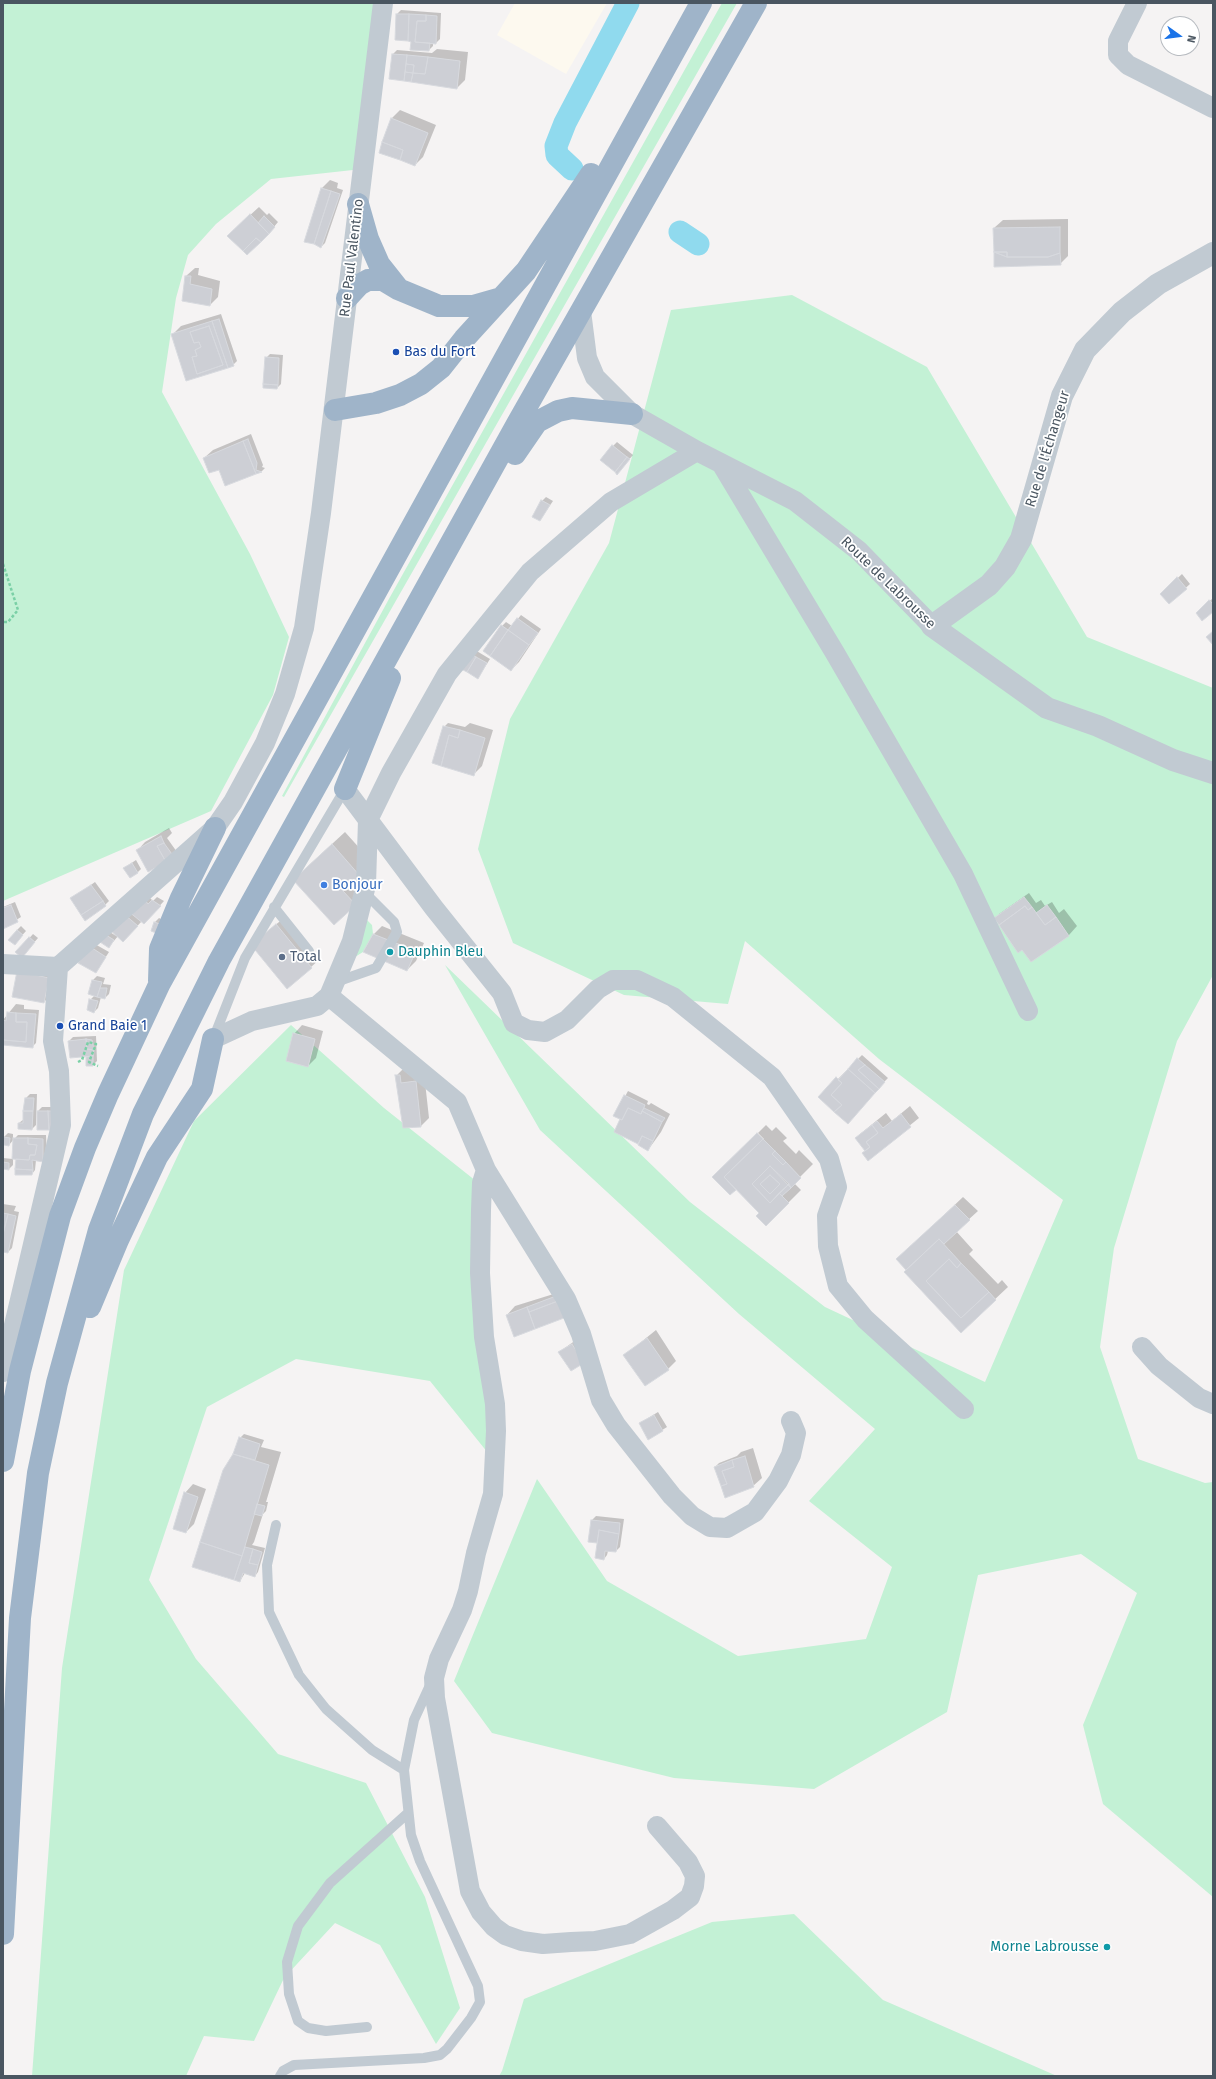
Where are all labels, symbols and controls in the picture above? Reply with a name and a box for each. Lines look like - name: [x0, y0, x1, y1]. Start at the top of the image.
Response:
- north arrow: [1160, 16, 1200, 56]
- text: N: [1184, 34, 1198, 44]
- street label: Rue Paul Valentino: [336, 198, 368, 318]
- place label: Bas du Fort: [404, 344, 475, 360]
- marker: Bas du Fort: [391, 347, 401, 357]
- street label: Rue de l'Échangeur: [1022, 389, 1074, 509]
- street label: Route de Labrousse: [837, 534, 939, 632]
- place label: Bonjour: [332, 877, 383, 893]
- marker: Bonjour: [319, 880, 329, 890]
- place label: Dauphin Bleu: [398, 944, 483, 960]
- marker: Dauphin Bleu: [385, 947, 395, 957]
- place label: Total: [290, 949, 321, 965]
- marker: Total: [277, 952, 287, 962]
- place label: Grand Baie 1: [68, 1018, 147, 1034]
- marker: Grand Baie 1: [55, 1021, 65, 1031]
- place label: Morne Labrousse: [990, 1939, 1099, 1955]
- marker: Morne Labrousse: [1102, 1942, 1112, 1952]

